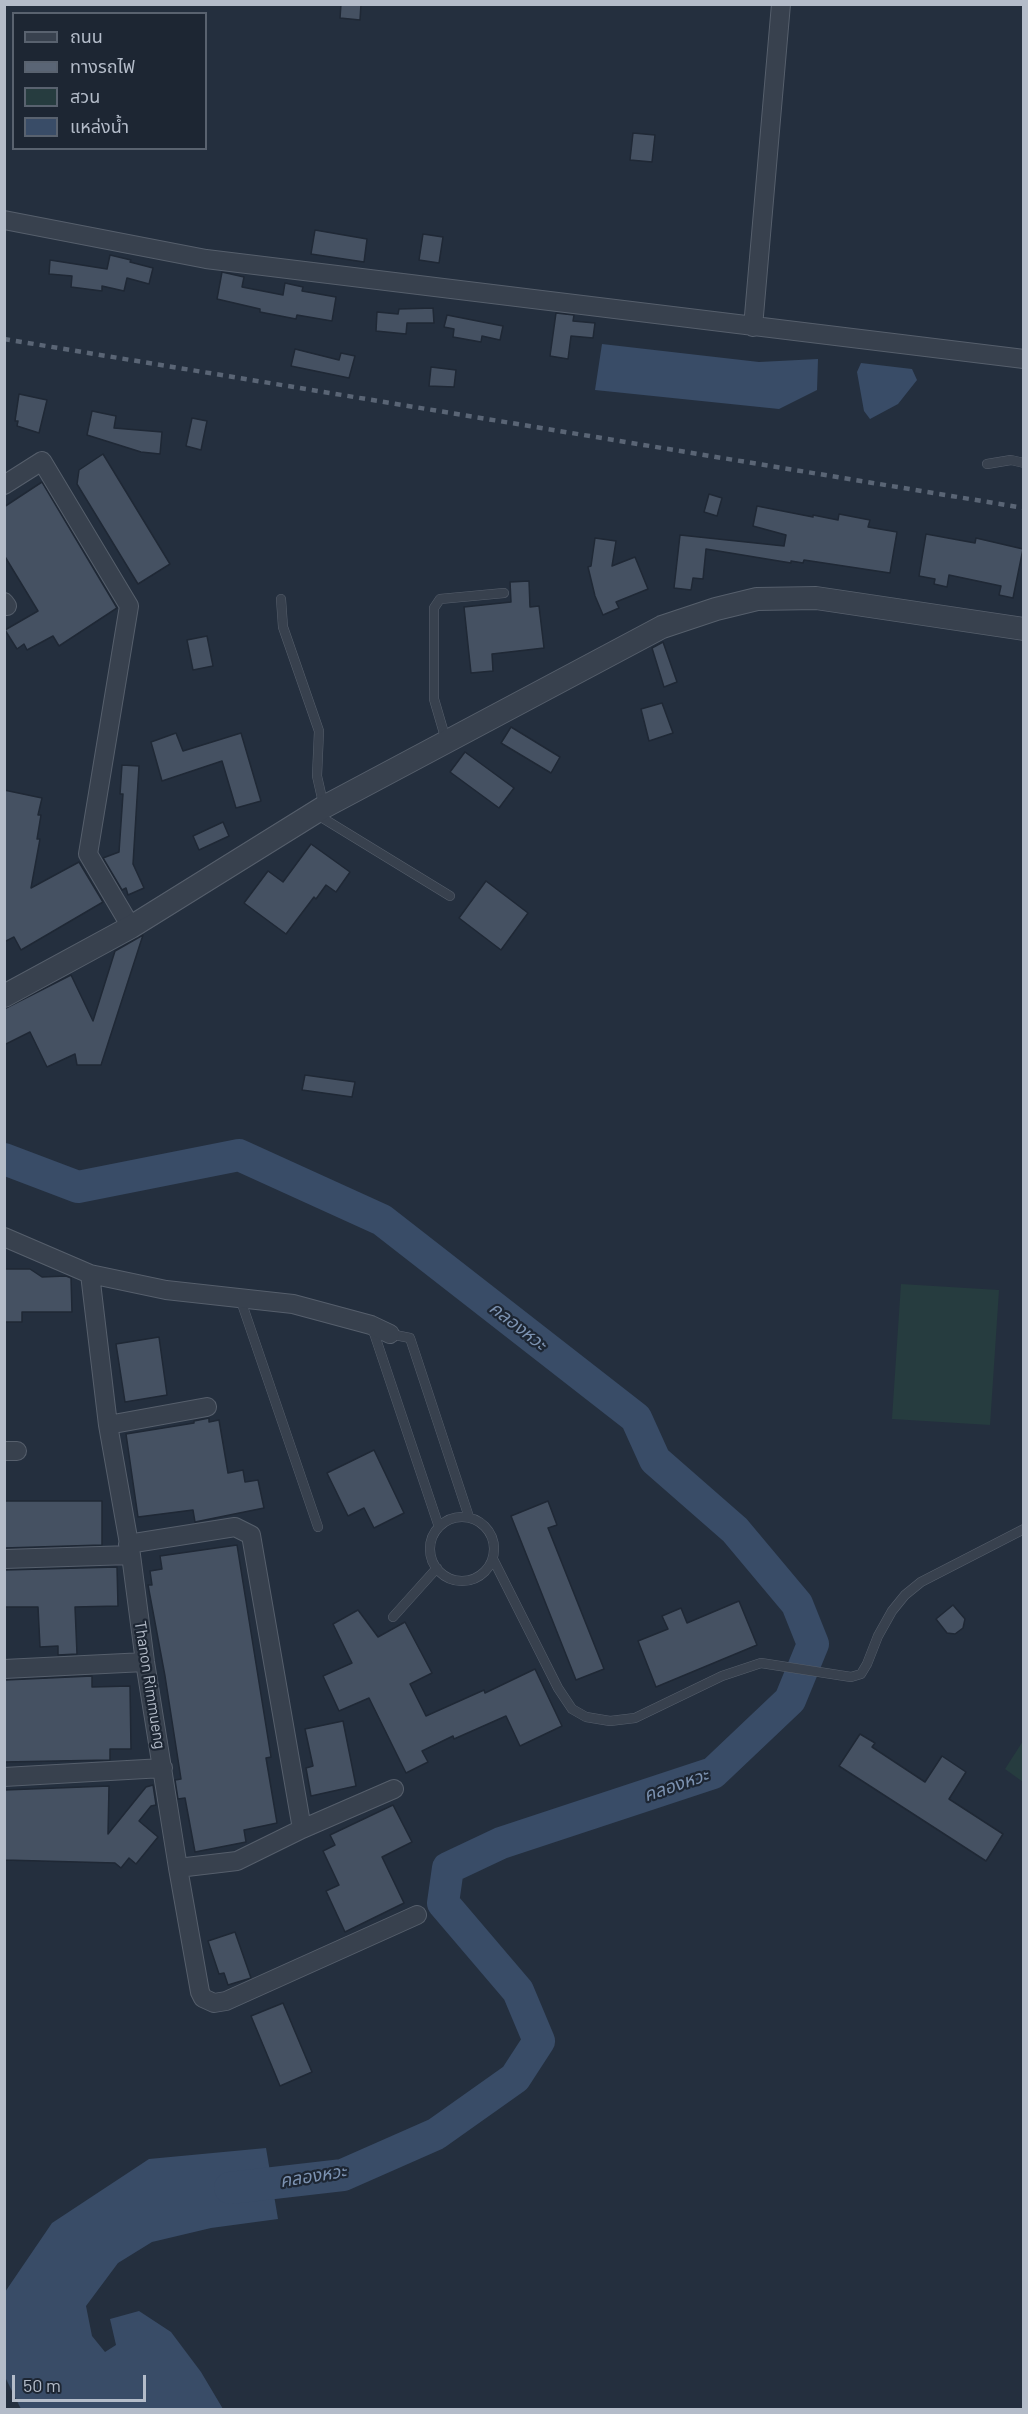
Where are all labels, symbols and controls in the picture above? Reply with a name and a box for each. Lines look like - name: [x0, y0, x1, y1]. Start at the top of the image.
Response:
- legend: [12, 12, 207, 150]
- text: ถนน: [70, 25, 103, 47]
- text: ทางรถไฟ: [70, 55, 135, 77]
- text: สวน: [70, 85, 100, 107]
- text: แหล่งน้ำ: [70, 115, 129, 137]
- water label: คลองหวะ: [485, 1297, 551, 1355]
- street label: Thanon Rimmueng: [130, 1620, 170, 1750]
- water label: คลองหวะ: [641, 1764, 711, 1806]
- water label: คลองหวะ: [278, 2160, 348, 2192]
- scale bar: [15, 2363, 148, 2401]
- text: 50 m: [23, 2374, 61, 2396]

